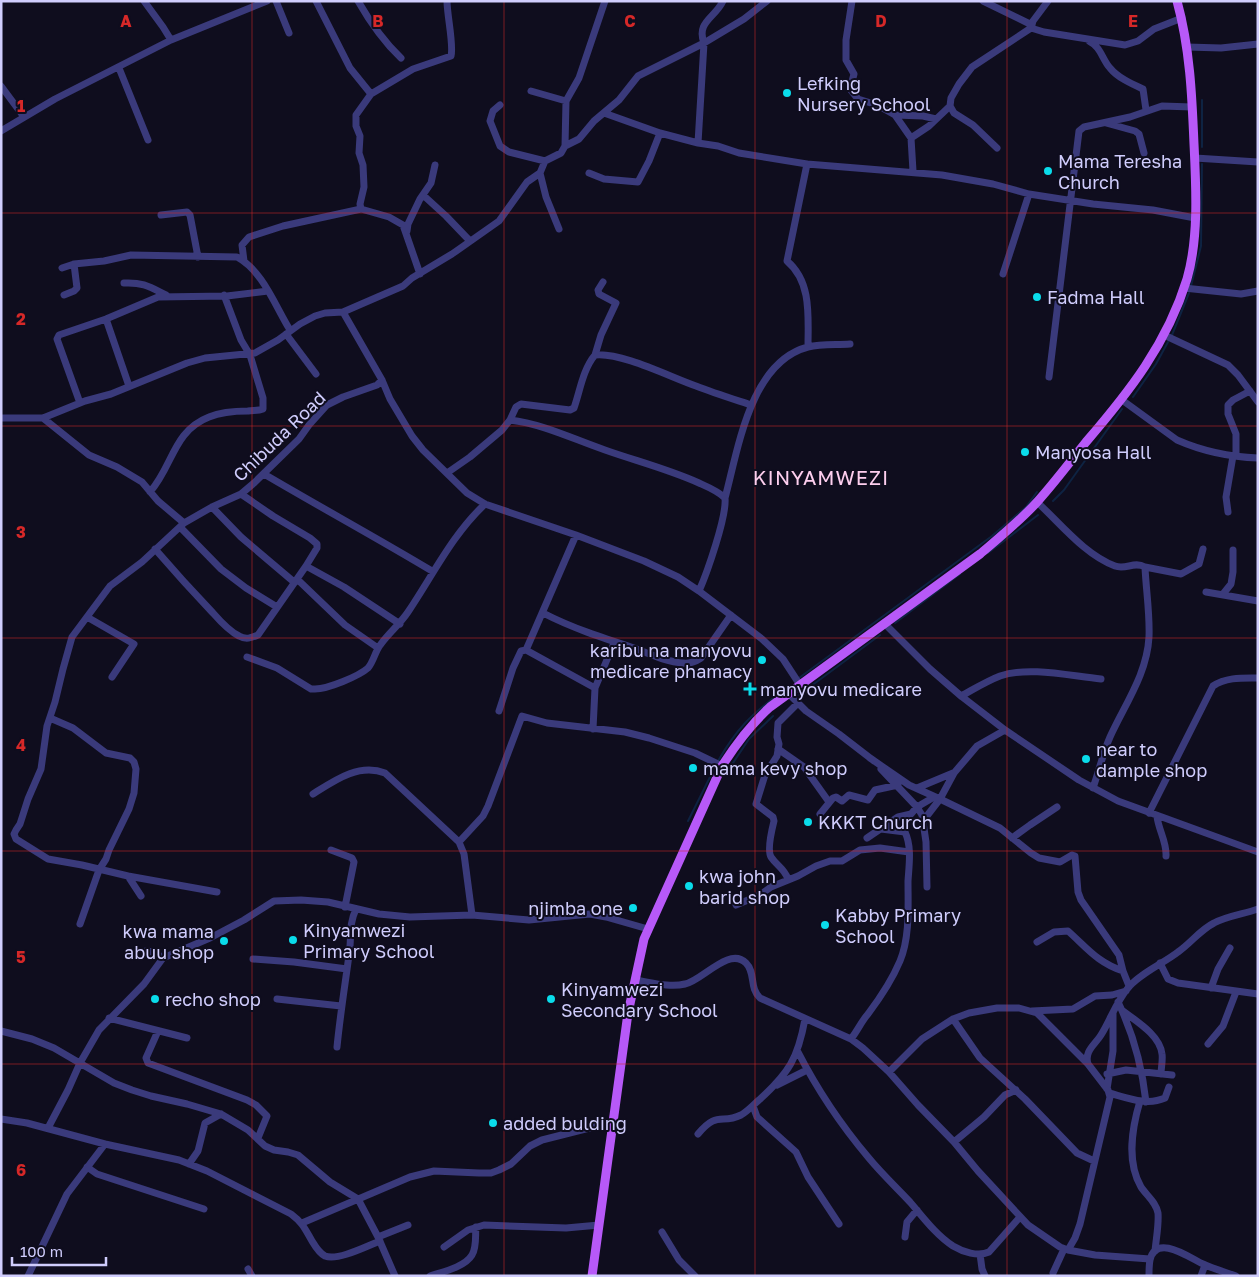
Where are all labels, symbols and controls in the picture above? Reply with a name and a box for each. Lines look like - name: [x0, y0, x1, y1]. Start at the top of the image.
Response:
- text: A: [120, 11, 132, 31]
- text: B: [372, 11, 384, 31]
- text: C: [624, 11, 636, 31]
- text: D: [875, 11, 887, 31]
- text: E: [1128, 11, 1138, 31]
- place label: Lefking Nursery School: [797, 72, 931, 115]
- marker: Lefking Nursery School: [781, 87, 793, 99]
- text: 1: [17, 96, 25, 116]
- place label: Mama Teresha Church: [1058, 150, 1182, 193]
- marker: Mama Teresha Church: [1042, 165, 1054, 177]
- place label: Fadma Hall: [1047, 286, 1145, 308]
- marker: Fadma Hall: [1031, 291, 1043, 303]
- text: 2: [16, 309, 26, 329]
- street label: Chibuda Road: [228, 386, 330, 486]
- place label: Manyosa Hall: [1035, 441, 1152, 463]
- marker: Manyosa Hall: [1019, 446, 1031, 458]
- district label: KINYAMWEZI: [753, 465, 889, 489]
- text: 3: [16, 522, 26, 542]
- place label: karibu na manyovu medicare phamacy: [590, 639, 752, 682]
- marker: karibu na manyovu medicare phamacy: [756, 654, 768, 666]
- place label: manyovu medicare: [760, 678, 922, 700]
- marker: manyovu medicare: [744, 683, 756, 695]
- text: 4: [16, 735, 26, 755]
- place label: near to dample shop: [1096, 738, 1207, 781]
- marker: near to dample shop: [1080, 753, 1092, 765]
- place label: mama kevy shop: [703, 757, 847, 779]
- marker: mama kevy shop: [687, 762, 699, 774]
- place label: KKKT Church: [818, 811, 933, 833]
- marker: KKKT Church: [802, 816, 814, 828]
- place label: kwa john barid shop: [699, 865, 790, 908]
- marker: kwa john barid shop: [683, 880, 695, 892]
- place label: njimba one: [528, 897, 623, 919]
- marker: njimba one: [627, 902, 639, 914]
- place label: Kabby Primary School: [835, 904, 961, 947]
- place label: Kinyamwezi Primary School: [303, 919, 435, 962]
- marker: Kabby Primary School: [819, 919, 831, 931]
- place label: kwa mama abuu shop: [123, 920, 214, 963]
- marker: Kinyamwezi Primary School: [287, 934, 299, 946]
- marker: kwa mama abuu shop: [218, 935, 230, 947]
- text: 5: [16, 947, 26, 967]
- place label: Kinyamwezi Secondary School: [561, 978, 718, 1021]
- place label: recho shop: [165, 988, 261, 1010]
- marker: recho shop: [149, 993, 161, 1005]
- marker: Kinyamwezi Secondary School: [545, 993, 557, 1005]
- place label: added bulding: [503, 1112, 627, 1134]
- marker: added bulding: [487, 1117, 499, 1129]
- text: 6: [16, 1160, 26, 1180]
- scale bar: [12, 1234, 106, 1266]
- text: 100 m: [20, 1242, 63, 1260]

